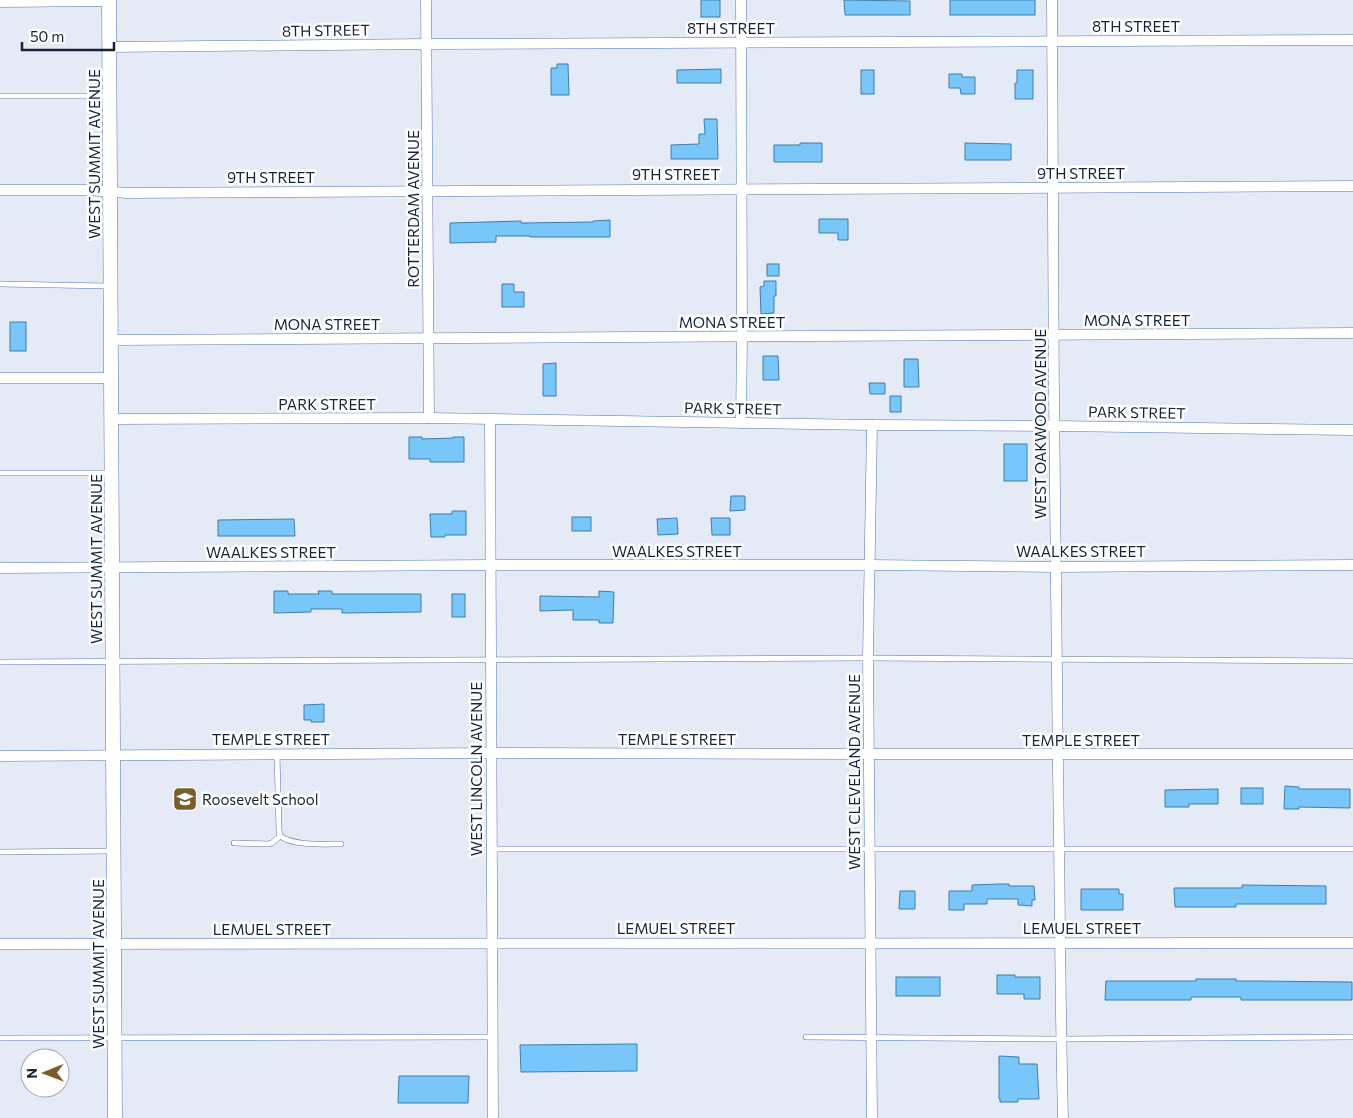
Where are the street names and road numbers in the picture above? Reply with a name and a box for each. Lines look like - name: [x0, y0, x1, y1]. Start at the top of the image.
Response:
- street label: 8TH STREET: [1092, 17, 1180, 35]
- street label: 8TH STREET: [687, 19, 775, 37]
- street label: 8TH STREET: [282, 20, 371, 40]
- street label: WEST SUMMIT AVENUE: [85, 69, 103, 239]
- street label: ROTTERDAM AVENUE: [404, 130, 422, 288]
- street label: 9TH STREET: [1037, 164, 1125, 182]
- street label: 9TH STREET: [632, 165, 720, 183]
- street label: 9TH STREET: [227, 168, 315, 186]
- street label: MONA STREET: [1084, 311, 1191, 329]
- street label: MONA STREET: [679, 313, 786, 331]
- street label: MONA STREET: [274, 315, 381, 333]
- street label: WEST OAKWOOD AVENUE: [1031, 329, 1049, 519]
- street label: PARK STREET: [278, 395, 376, 413]
- street label: PARK STREET: [684, 398, 782, 418]
- street label: PARK STREET: [1088, 402, 1186, 422]
- street label: WEST SUMMIT AVENUE: [87, 474, 105, 644]
- street label: WAALKES STREET: [612, 542, 742, 560]
- street label: WAALKES STREET: [1016, 542, 1146, 560]
- street label: WAALKES STREET: [206, 543, 336, 561]
- street label: WEST CLEVELAND AVENUE: [845, 674, 863, 870]
- street label: WEST LINCOLN AVENUE: [467, 682, 485, 856]
- street label: TEMPLE STREET: [212, 730, 331, 748]
- street label: TEMPLE STREET: [618, 730, 737, 748]
- street label: TEMPLE STREET: [1022, 731, 1141, 749]
- street label: WEST SUMMIT AVENUE: [89, 879, 107, 1049]
- street label: LEMUEL STREET: [617, 919, 736, 937]
- street label: LEMUEL STREET: [1023, 919, 1142, 937]
- street label: LEMUEL STREET: [213, 920, 332, 938]

